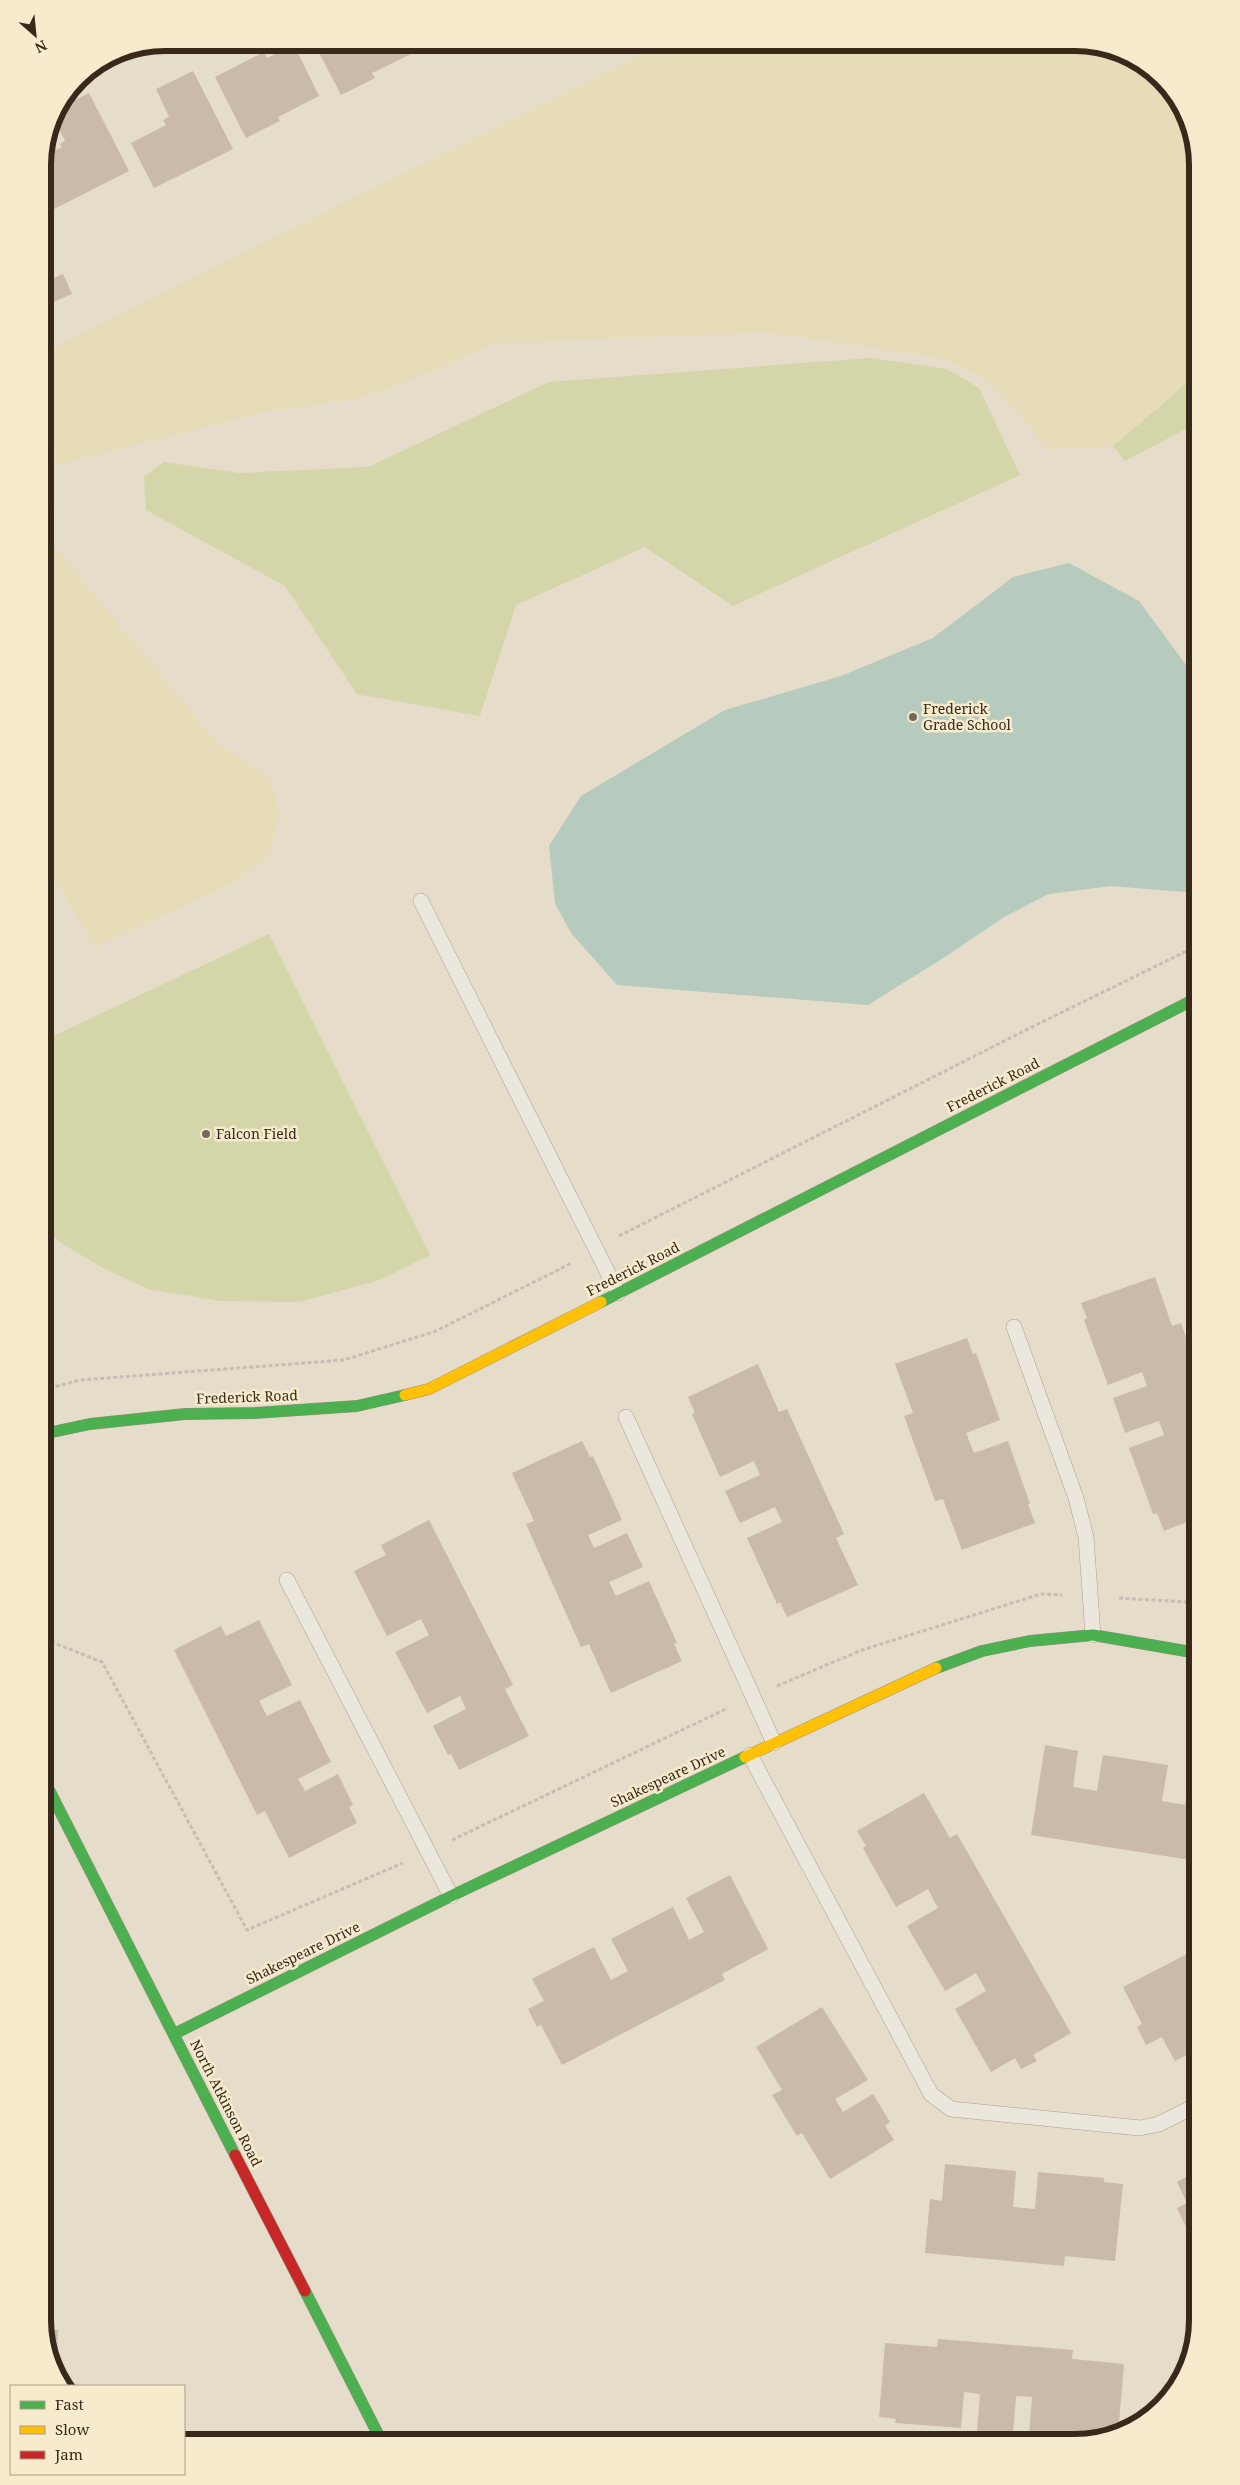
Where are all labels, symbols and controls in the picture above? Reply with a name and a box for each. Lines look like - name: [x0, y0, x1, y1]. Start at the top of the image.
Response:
- north arrow: [10, 10, 60, 60]
- text: N: [32, 36, 50, 58]
- place label: Frederick Grade School: [923, 699, 1011, 734]
- marker: Frederick Grade School: [907, 711, 919, 723]
- street label: Frederick Road: [943, 1053, 1043, 1116]
- place label: Falcon Field: [216, 1124, 297, 1143]
- marker: Falcon Field: [200, 1128, 212, 1140]
- street label: Frederick Road: [583, 1237, 683, 1300]
- street label: Frederick Road: [196, 1385, 299, 1408]
- street label: Shakespeare Drive: [607, 1742, 728, 1811]
- street label: Shakespeare Drive: [243, 1917, 363, 1988]
- street label: North Atkinson Road: [186, 2036, 267, 2170]
- legend: [10, 2385, 185, 2475]
- text: Fast: [55, 2394, 84, 2414]
- text: Slow: [55, 2419, 89, 2439]
- text: Jam: [54, 2444, 83, 2464]

